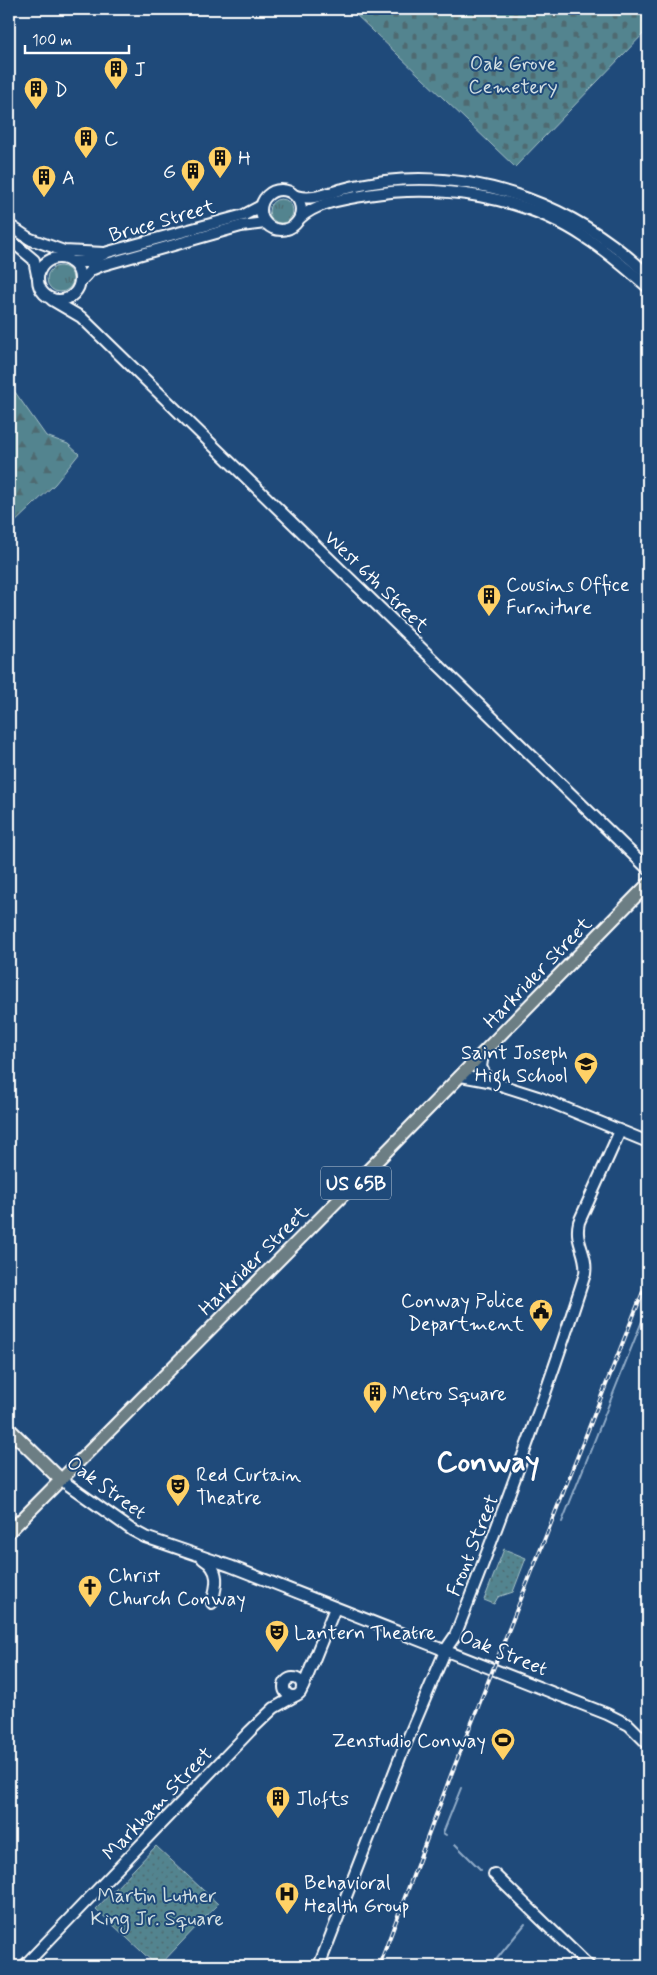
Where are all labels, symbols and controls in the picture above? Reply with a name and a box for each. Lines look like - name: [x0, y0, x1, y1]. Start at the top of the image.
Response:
- scale bar: [25, 22, 129, 54]
- text: 100 m: [32, 31, 72, 51]
- park label: Oak Grove Cemetery: [468, 51, 558, 101]
- building icon: J: [103, 56, 129, 90]
- place label: J: [134, 57, 146, 84]
- building icon: D: [23, 76, 49, 110]
- place label: D: [54, 77, 68, 104]
- building icon: C: [73, 125, 99, 159]
- place label: C: [104, 126, 118, 153]
- building icon: H: [207, 145, 233, 179]
- place label: H: [238, 146, 251, 173]
- building icon: G: [180, 158, 206, 192]
- place label: G: [163, 159, 176, 186]
- building icon: A: [31, 164, 57, 198]
- place label: A: [62, 165, 75, 192]
- street label: Bruce Street: [106, 193, 219, 250]
- street label: West 6th Street: [318, 525, 434, 639]
- place label: Cousins Office Furniture: [506, 572, 630, 622]
- building icon: Cousins Office Furniture: [476, 583, 502, 617]
- street label: Harkrider Street: [478, 911, 598, 1035]
- place label: Saint Joseph High School: [461, 1040, 568, 1092]
- school or university icon: Saint Joseph High School: [573, 1051, 599, 1085]
- road number: US 65B: [321, 1166, 391, 1200]
- street label: Harkrider Street: [193, 1200, 315, 1322]
- place label: Conway Police Department: [401, 1288, 524, 1338]
- public building icon: Conway Police Department: [528, 1298, 554, 1332]
- building icon: Metro Square: [362, 1380, 388, 1414]
- place label: Metro Square: [392, 1381, 507, 1408]
- district label: Conway: [436, 1443, 540, 1482]
- street label: Oak Street: [61, 1450, 152, 1526]
- place label: Red Curtain Theatre: [196, 1462, 301, 1512]
- theatre icon: Red Curtain Theatre: [165, 1473, 191, 1507]
- street label: Front Street: [441, 1491, 506, 1601]
- place label: Christ Church Conway: [108, 1563, 246, 1613]
- church icon: Christ Church Conway: [77, 1574, 103, 1608]
- theatre icon: Lantern Theatre: [264, 1619, 290, 1653]
- place label: Lantern Theatre: [294, 1620, 436, 1647]
- street label: Oak Street: [455, 1624, 551, 1683]
- sports icon: Zenstudio Conway: [490, 1727, 516, 1761]
- place label: Zenstudio Conway: [332, 1728, 486, 1755]
- street label: Markham Street: [97, 1741, 219, 1867]
- building icon: Jlofts: [265, 1785, 291, 1819]
- place label: Jlofts: [296, 1786, 349, 1813]
- place label: Behavioral Health Group: [304, 1870, 410, 1920]
- hospital icon: Behavioral Health Group: [274, 1881, 300, 1915]
- park label: Martin Luther King Jr. Square: [90, 1883, 224, 1934]

